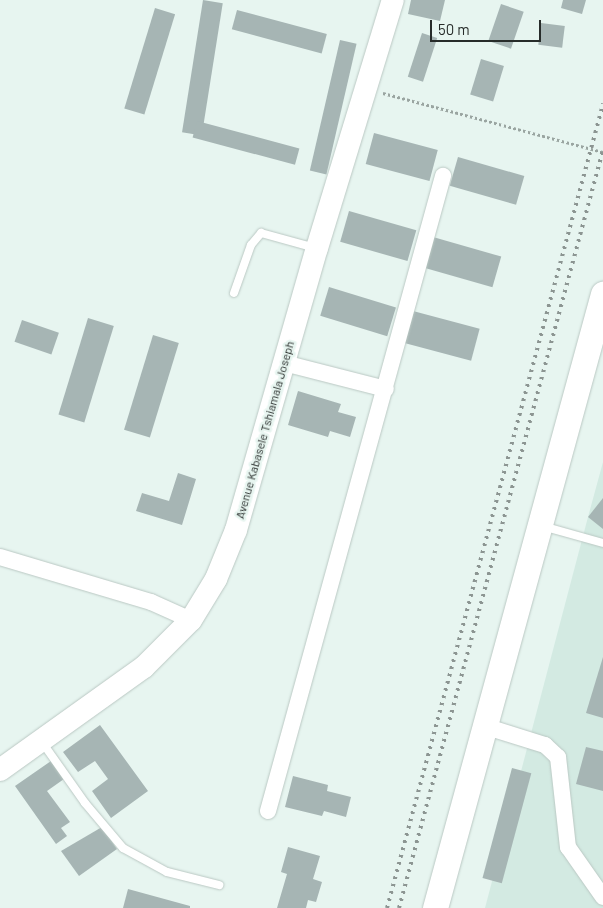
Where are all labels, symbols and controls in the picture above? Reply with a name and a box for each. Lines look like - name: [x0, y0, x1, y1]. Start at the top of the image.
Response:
- scale bar: [433, 10, 544, 42]
- text: 50 m: [438, 20, 470, 38]
- street label: Avenue Kabasele Tshiamala Joseph: [233, 340, 297, 520]

